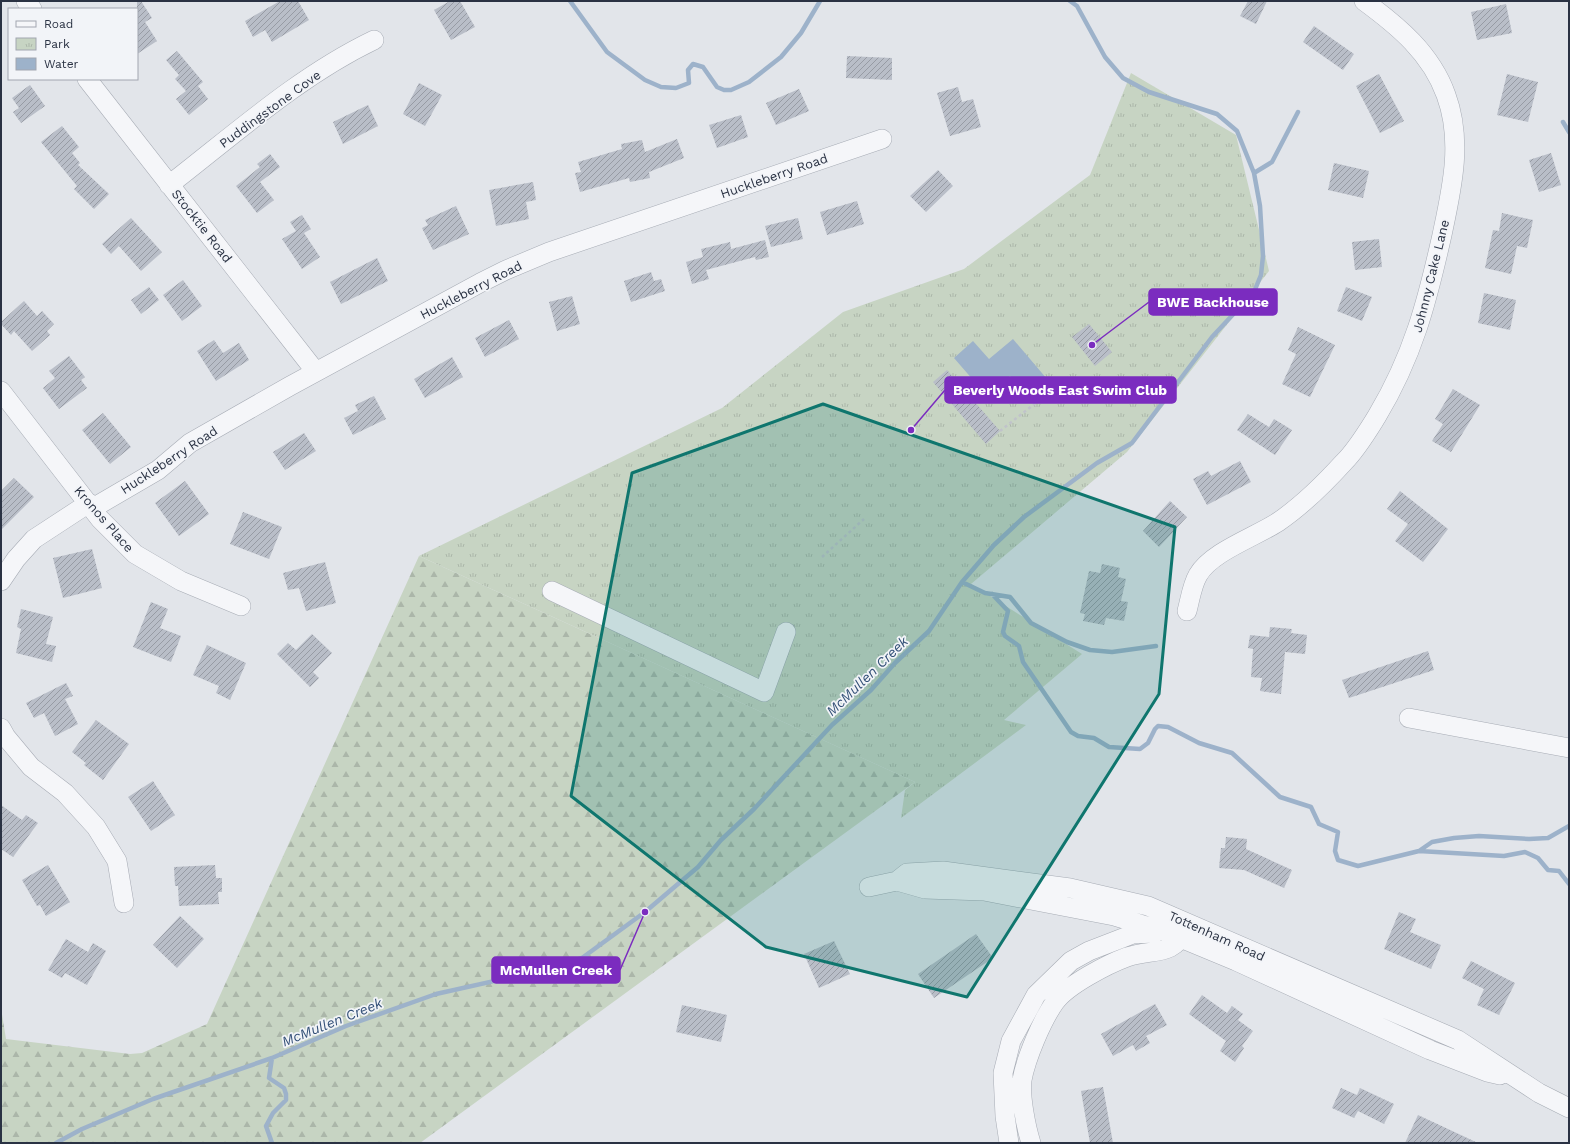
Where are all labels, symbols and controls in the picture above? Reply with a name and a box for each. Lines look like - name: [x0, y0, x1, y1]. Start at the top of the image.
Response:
- legend: [8, 8, 138, 80]
- text: Road: [44, 17, 73, 31]
- text: Park: [44, 37, 70, 51]
- text: Water: [44, 57, 79, 71]
- street label: Puddingstone Cove: [216, 67, 324, 151]
- street label: Huckleberry Road: [718, 151, 830, 201]
- street label: Stocktie Road: [169, 186, 235, 266]
- street label: Johnny Cake Lane: [1410, 218, 1452, 334]
- street label: Huckleberry Road: [418, 258, 524, 322]
- callout: BWE Backhouse: [1149, 289, 1277, 315]
- text: BWE Backhouse: [1157, 294, 1269, 310]
- callout: Beverly Woods East Swim Club: [945, 377, 1176, 403]
- text: Beverly Woods East Swim Club: [953, 382, 1167, 398]
- street label: Huckleberry Road: [118, 423, 220, 497]
- street label: Kronos Place: [71, 483, 137, 555]
- water label: McMullen Creek: [823, 633, 911, 719]
- street label: Tottenham Road: [1167, 908, 1267, 964]
- callout: McMullen Creek: [492, 957, 620, 983]
- text: McMullen Creek: [500, 962, 612, 978]
- water label: McMullen Creek: [279, 994, 385, 1049]

